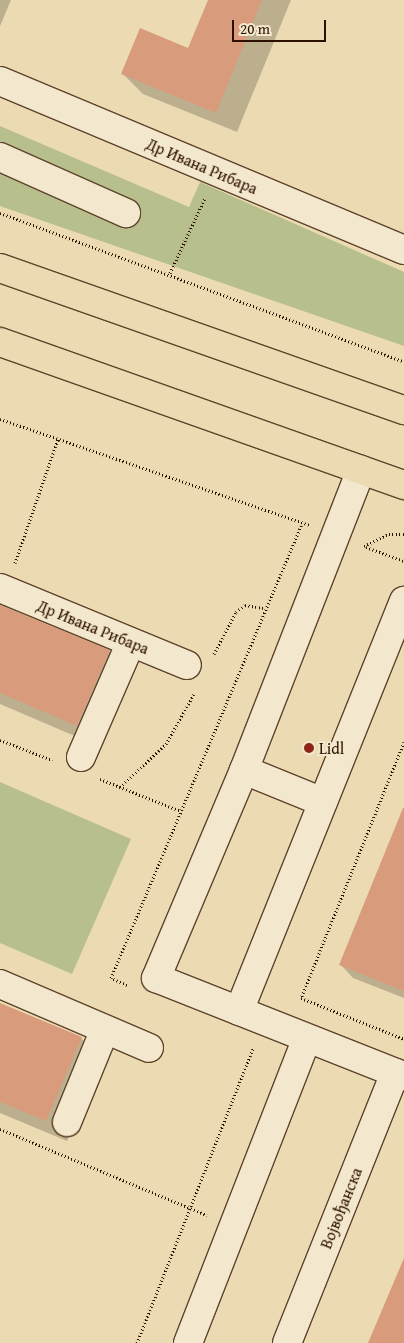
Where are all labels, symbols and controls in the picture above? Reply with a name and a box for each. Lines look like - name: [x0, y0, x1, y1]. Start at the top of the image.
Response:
- scale bar: [234, 10, 328, 42]
- text: 20 m: [240, 18, 270, 39]
- street label: Др Ивана Рибара: [143, 134, 261, 198]
- street label: Др Ивана Рибара: [34, 596, 152, 658]
- place label: Lidl: [319, 738, 344, 758]
- marker: Lidl: [303, 742, 315, 754]
- street label: Војвођанска: [316, 1165, 366, 1251]

